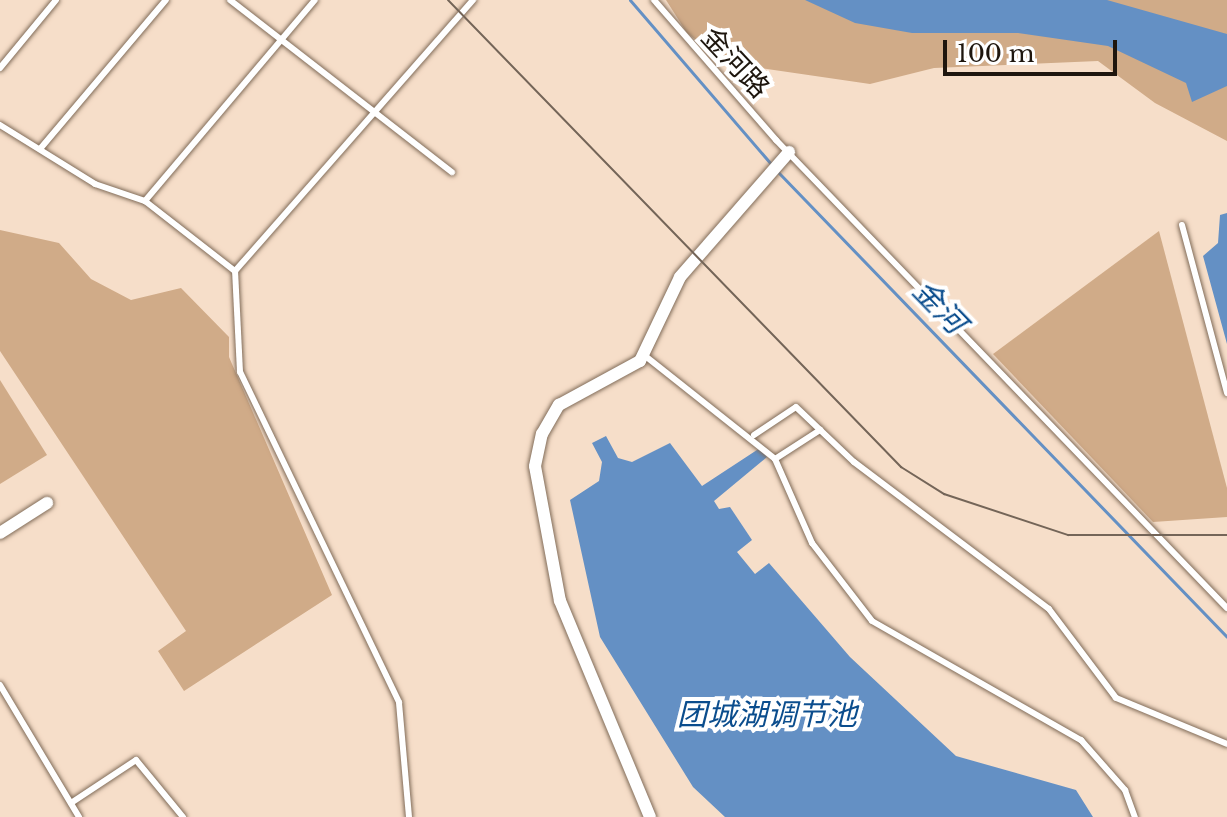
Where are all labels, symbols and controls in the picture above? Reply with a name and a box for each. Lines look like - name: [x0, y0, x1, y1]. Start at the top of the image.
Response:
- street label: 金河路: [694, 21, 776, 105]
- scale bar: [947, 24, 1121, 74]
- text: 100 m: [957, 39, 1035, 68]
- water label: 金河: [905, 273, 973, 341]
- water label: 团城湖调节池: [677, 697, 857, 733]

